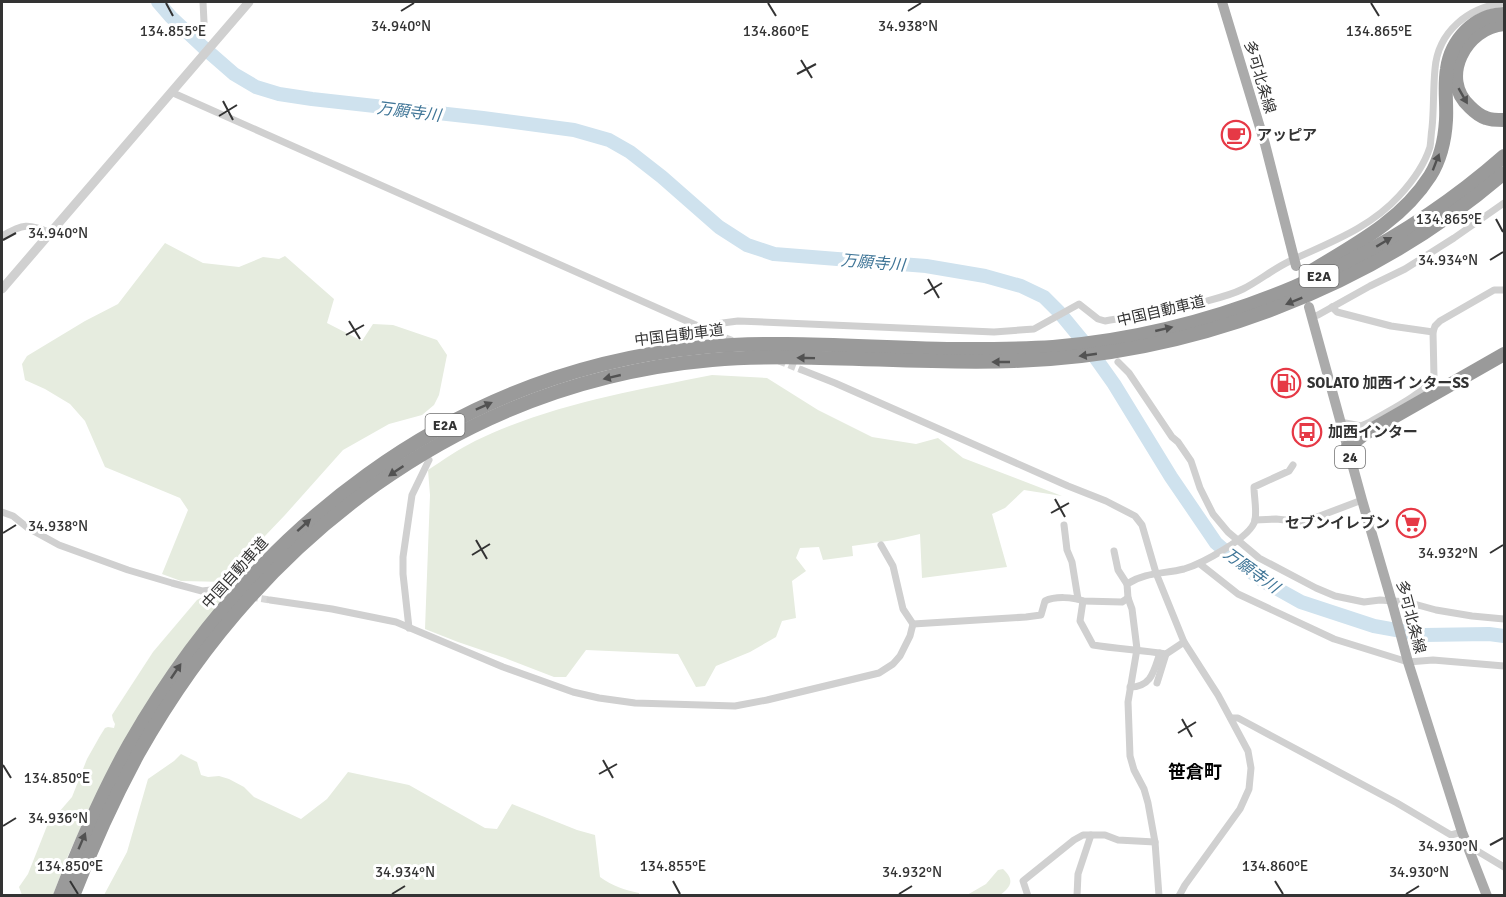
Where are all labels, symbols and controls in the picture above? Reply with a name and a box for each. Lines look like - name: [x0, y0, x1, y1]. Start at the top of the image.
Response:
- text: 34.940°N: [371, 17, 431, 35]
- text: 34.938°N: [878, 17, 938, 35]
- text: 134.855°E: [140, 22, 206, 40]
- text: 134.860°E: [743, 22, 809, 40]
- text: 134.865°E: [1346, 22, 1412, 40]
- street label: 多可北条線: [1240, 38, 1280, 116]
- one-way arrow: [1457, 88, 1468, 104]
- water label: 万願寺川: [376, 98, 444, 126]
- cafe icon: アッピア: [1220, 119, 1252, 151]
- place label: アッピア: [1257, 126, 1317, 144]
- one-way arrow: [1431, 152, 1441, 170]
- text: 134.865°E: [1416, 210, 1482, 228]
- text: 34.940°N: [28, 224, 88, 242]
- one-way arrow: [1376, 236, 1392, 247]
- water label: 万願寺川: [840, 250, 908, 276]
- text: 34.934°N: [1418, 251, 1478, 269]
- road number: E2A: [1300, 265, 1338, 287]
- street label: 中国自動車道: [1115, 292, 1207, 330]
- one-way arrow: [1284, 296, 1302, 306]
- street label: 中国自動車道: [633, 321, 725, 349]
- one-way arrow: [1155, 323, 1174, 333]
- one-way arrow: [1078, 350, 1097, 359]
- one-way arrow: [796, 353, 815, 362]
- one-way arrow: [991, 357, 1010, 367]
- fuel station icon: SOLATO 加西インターSS: [1270, 367, 1302, 399]
- one-way arrow: [603, 373, 622, 382]
- place label: SOLATO 加西インターSS: [1307, 374, 1469, 392]
- one-way arrow: [475, 401, 493, 411]
- road number: E2A: [426, 414, 464, 436]
- bus stop icon: 加西インター: [1291, 416, 1323, 448]
- place label: 加西インター: [1328, 423, 1418, 441]
- road number: 24: [1335, 446, 1365, 468]
- one-way arrow: [388, 465, 404, 476]
- supermarket icon: セブンイレブン: [1395, 507, 1427, 539]
- place label: セブンイレブン: [1285, 514, 1390, 532]
- text: 34.938°N: [28, 517, 88, 535]
- one-way arrow: [297, 518, 312, 532]
- street label: 中国自動車道: [198, 534, 272, 612]
- water label: 万願寺川: [1220, 544, 1285, 599]
- text: 34.932°N: [1418, 544, 1478, 562]
- street label: 多可北条線: [1393, 578, 1429, 656]
- one-way arrow: [170, 663, 181, 679]
- district label: 笹倉町: [1168, 761, 1222, 783]
- text: 134.850°E: [24, 769, 90, 787]
- text: 34.936°N: [28, 809, 88, 827]
- one-way arrow: [77, 832, 87, 850]
- text: 34.930°N: [1418, 837, 1478, 855]
- text: 134.850°E: [37, 857, 103, 875]
- text: 134.855°E: [640, 857, 706, 875]
- text: 134.860°E: [1242, 857, 1308, 875]
- text: 34.934°N: [375, 863, 435, 881]
- text: 34.932°N: [882, 863, 942, 881]
- text: 34.930°N: [1389, 863, 1449, 881]

